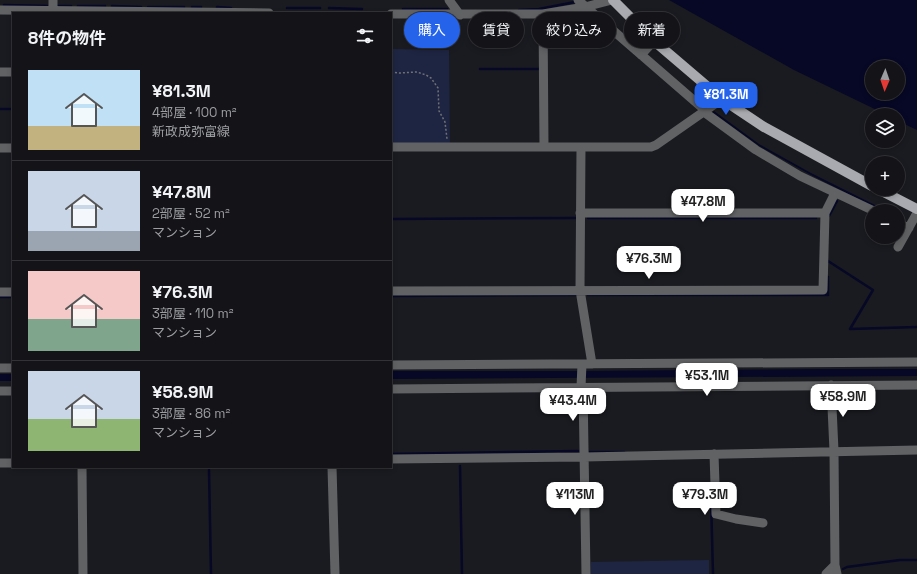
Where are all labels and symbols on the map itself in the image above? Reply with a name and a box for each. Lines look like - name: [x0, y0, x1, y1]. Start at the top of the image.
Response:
- north arrow: [865, 60, 905, 100]
- pin: ¥81.3M: [693, 82, 759, 116]
- pin: ¥47.8M: [670, 189, 736, 223]
- pin: ¥76.3M: [616, 246, 682, 280]
- pin: ¥53.1M: [674, 363, 740, 397]
- pin: ¥58.9M: [810, 384, 876, 418]
- pin: ¥43.4M: [540, 388, 606, 422]
- pin: ¥113M: [547, 482, 603, 516]
- pin: ¥79.3M: [672, 482, 738, 516]

